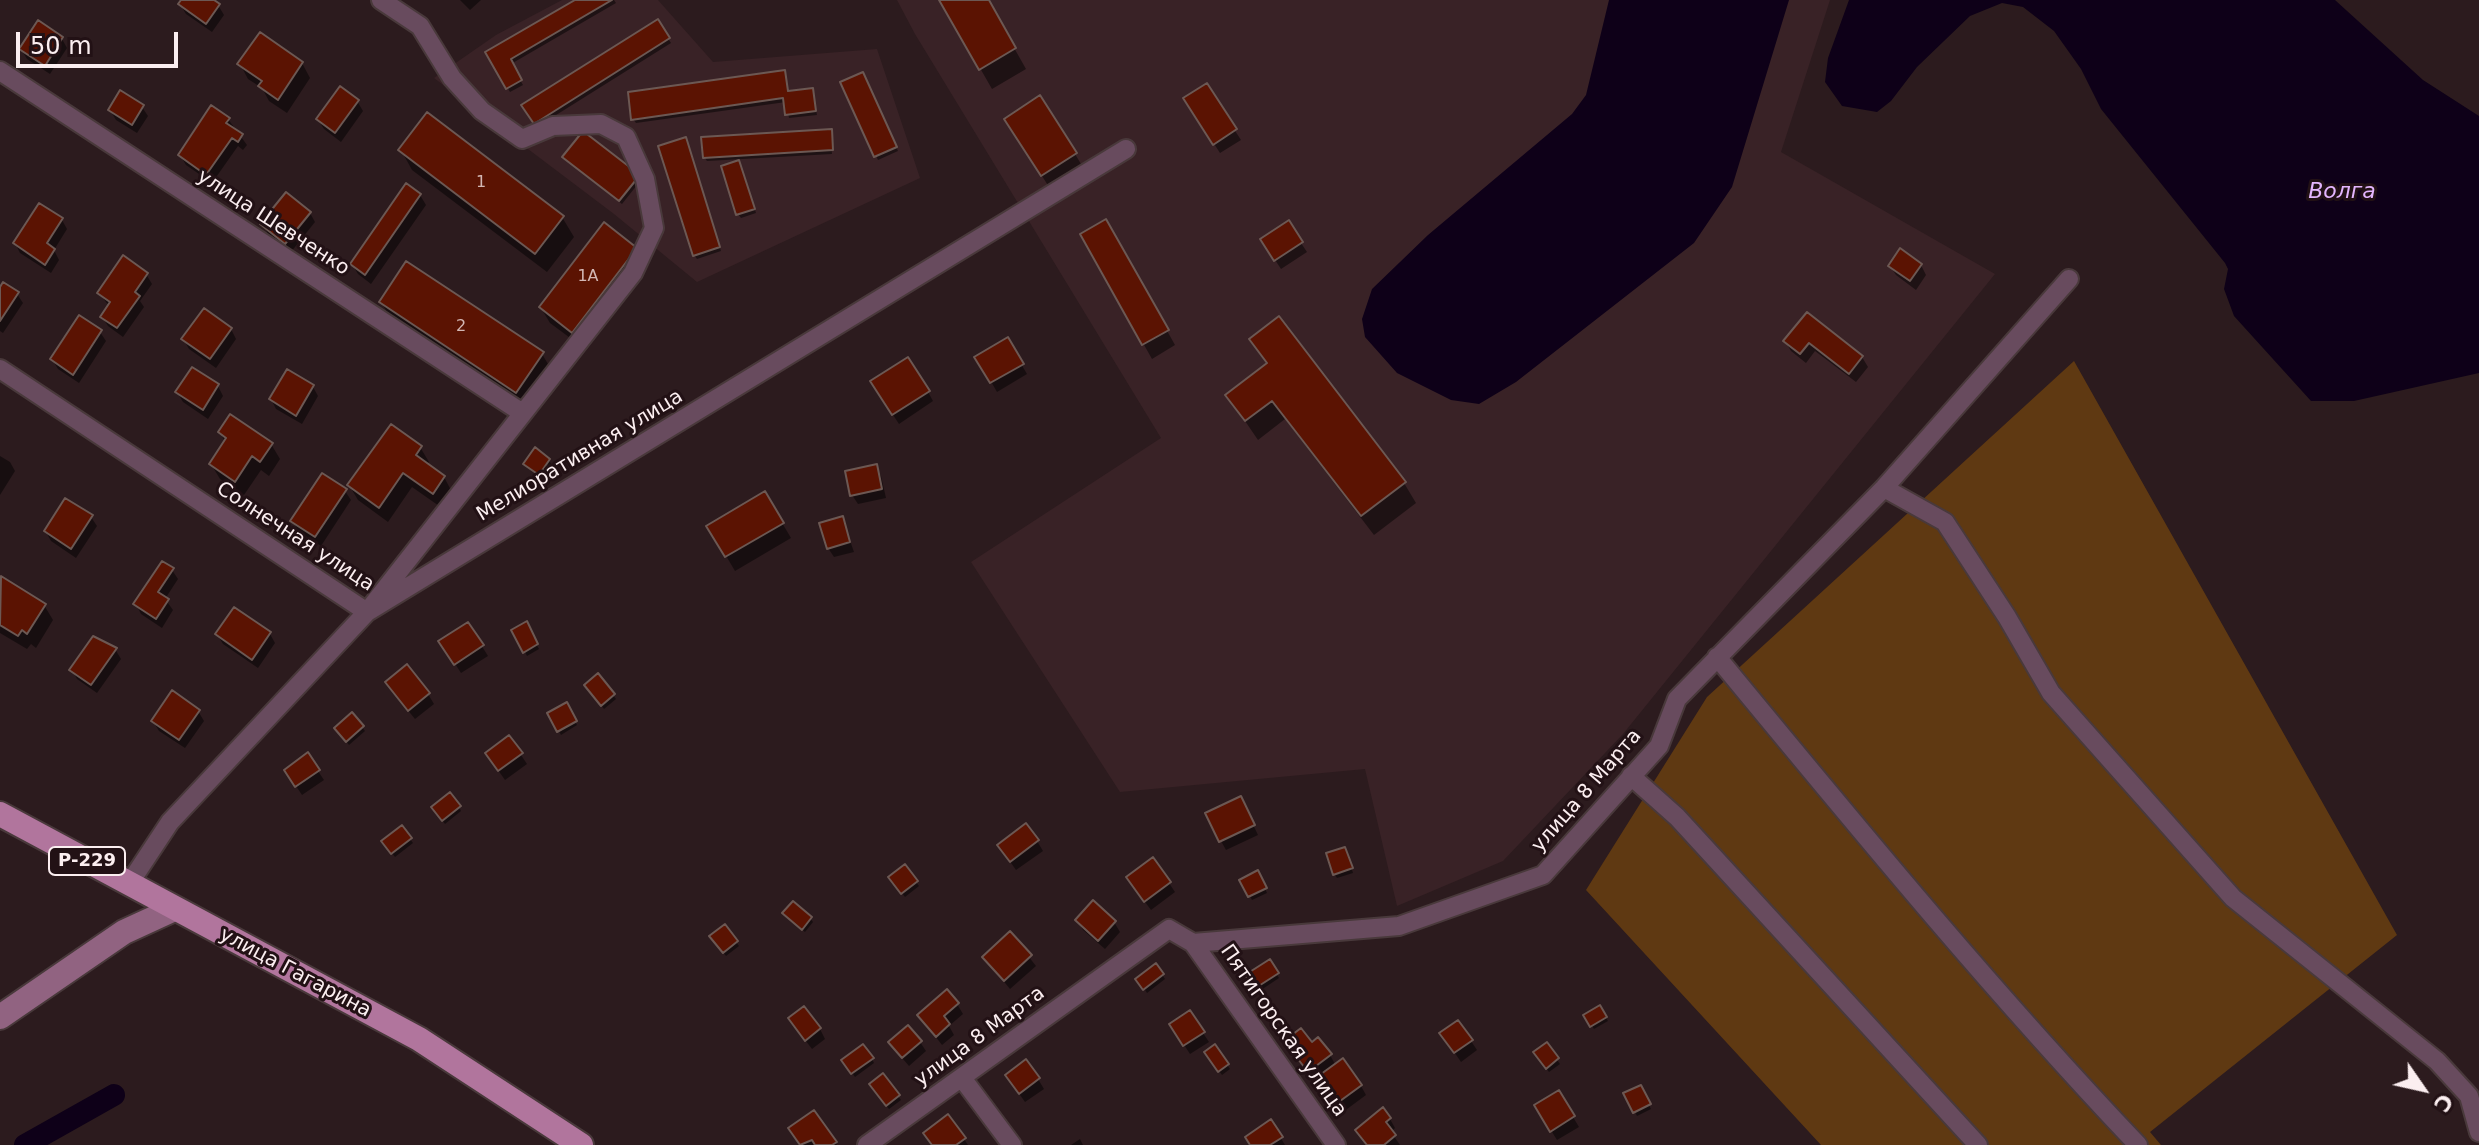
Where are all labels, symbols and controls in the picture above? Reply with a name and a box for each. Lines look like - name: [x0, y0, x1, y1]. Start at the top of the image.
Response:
- scale bar: [20, 16, 182, 66]
- text: 50 m: [30, 32, 92, 60]
- street label: улица Шевченко: [192, 165, 354, 281]
- house number: 1: [476, 173, 486, 193]
- water label: Волга: [2308, 179, 2376, 205]
- house number: 1А: [577, 267, 599, 287]
- house number: 2: [456, 317, 466, 337]
- street label: Мелиоративная улица: [473, 385, 687, 527]
- street label: Солнечная улица: [212, 477, 378, 597]
- street label: улица 8 Марта: [1527, 725, 1647, 857]
- road number: Р-229: [49, 847, 125, 875]
- street label: улица Гагарина: [215, 923, 375, 1023]
- street label: Пятигорская улица: [1215, 940, 1351, 1122]
- street label: улица 8 Марта: [910, 982, 1050, 1092]
- north arrow: [2383, 1049, 2463, 1129]
- text: С: [2428, 1089, 2458, 1116]

